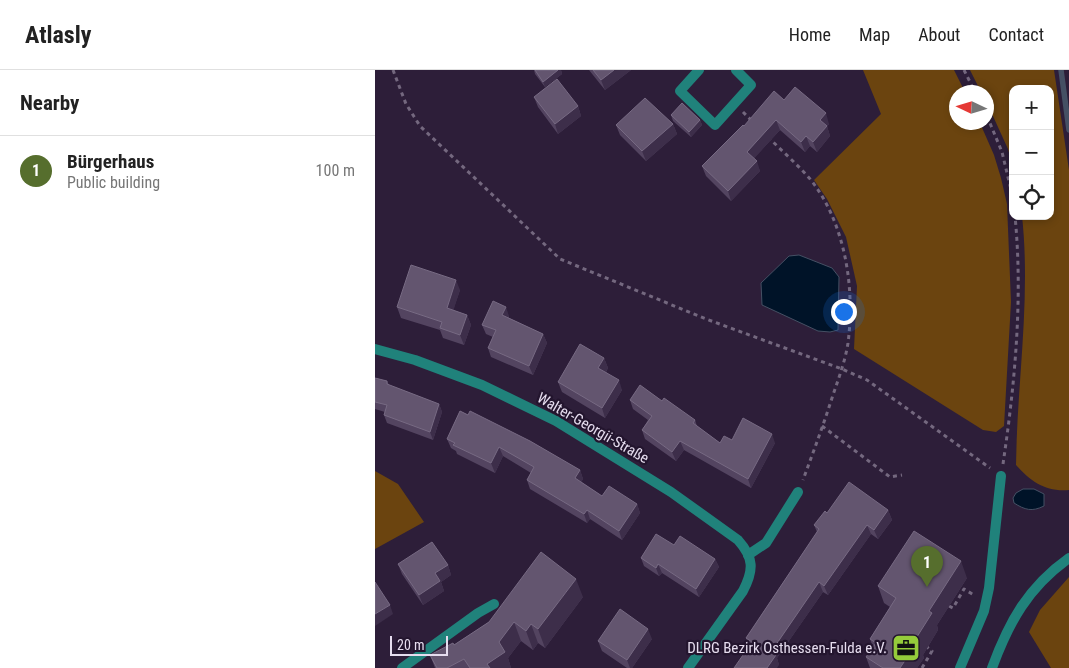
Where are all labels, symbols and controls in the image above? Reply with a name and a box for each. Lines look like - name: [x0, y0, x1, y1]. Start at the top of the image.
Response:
- text: Atlasly: [25, 21, 91, 49]
- text: Home: [789, 24, 831, 45]
- text: Map: [859, 24, 890, 45]
- text: About: [918, 24, 960, 45]
- text: Contact: [988, 24, 1044, 45]
- north arrow: [949, 85, 994, 130]
- map controls: [1009, 85, 1054, 220]
- button: +: [1009, 85, 1054, 130]
- text: Nearby: [20, 91, 79, 115]
- button: −: [1009, 130, 1054, 175]
- text: Bürgerhaus: [67, 150, 154, 173]
- text: 1: [32, 161, 40, 180]
- text: 100 m: [316, 161, 355, 180]
- text: Public building: [67, 173, 160, 192]
- button: locate: [1009, 175, 1054, 220]
- your location: [831, 299, 857, 325]
- street label: Walter-Georgii-Straße: [534, 389, 652, 467]
- pin: 1: [911, 546, 943, 587]
- scale bar: [390, 633, 447, 656]
- office icon: DLRG Bezirk Osthessen-Fulda e.V.: [891, 633, 921, 663]
- text: 20 m: [397, 637, 425, 653]
- place label: DLRG Bezirk Osthessen-Fulda e.V.: [687, 639, 887, 657]

